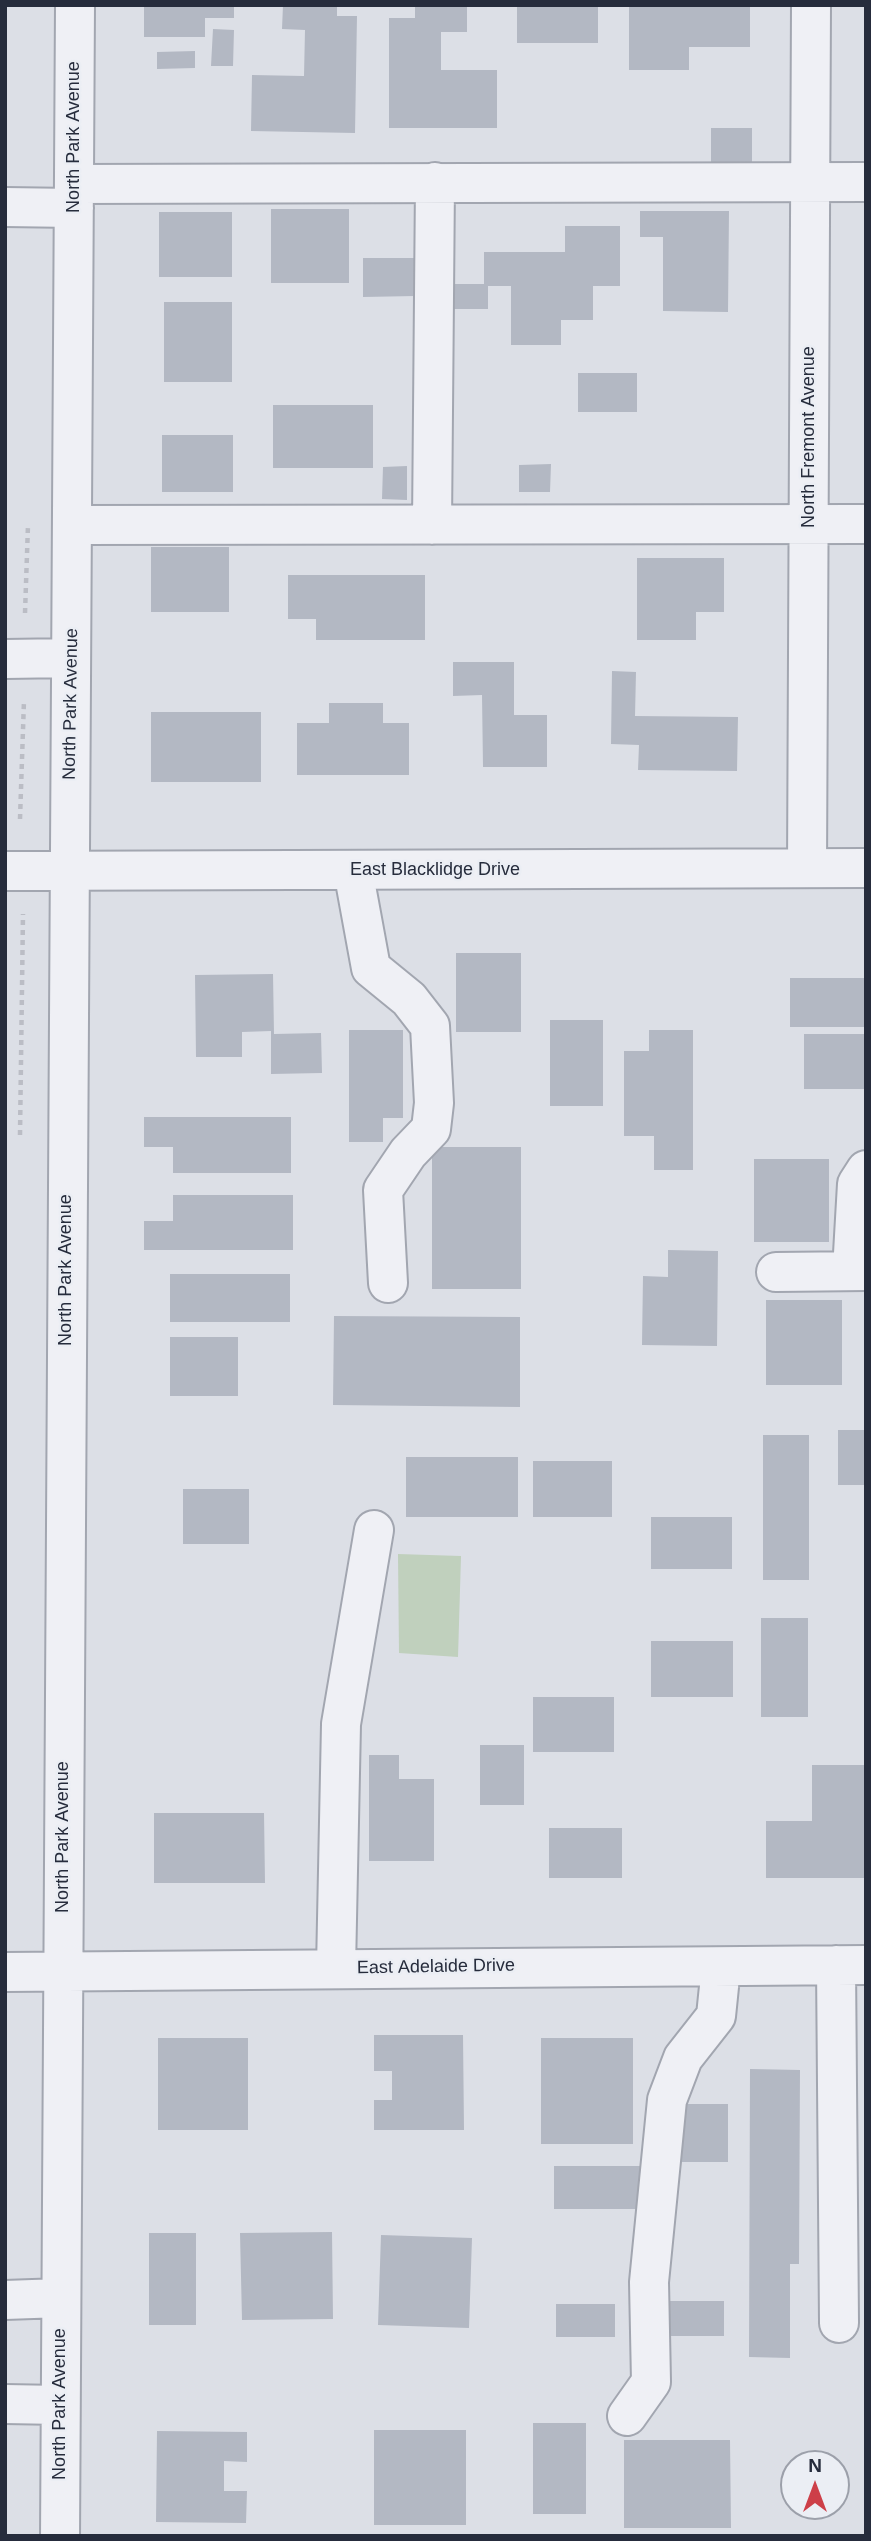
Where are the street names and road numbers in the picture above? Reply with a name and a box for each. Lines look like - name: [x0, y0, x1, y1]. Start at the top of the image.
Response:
- street label: North Park Avenue: [63, 61, 85, 213]
- street label: North Fremont Avenue: [798, 346, 820, 528]
- street label: North Park Avenue: [59, 628, 83, 780]
- street label: East Blacklidge Drive: [350, 859, 520, 881]
- street label: North Park Avenue: [55, 1194, 77, 1346]
- street label: North Park Avenue: [52, 1761, 74, 1913]
- street label: East Adelaide Drive: [357, 1955, 515, 1979]
- street label: North Park Avenue: [49, 2328, 71, 2480]

